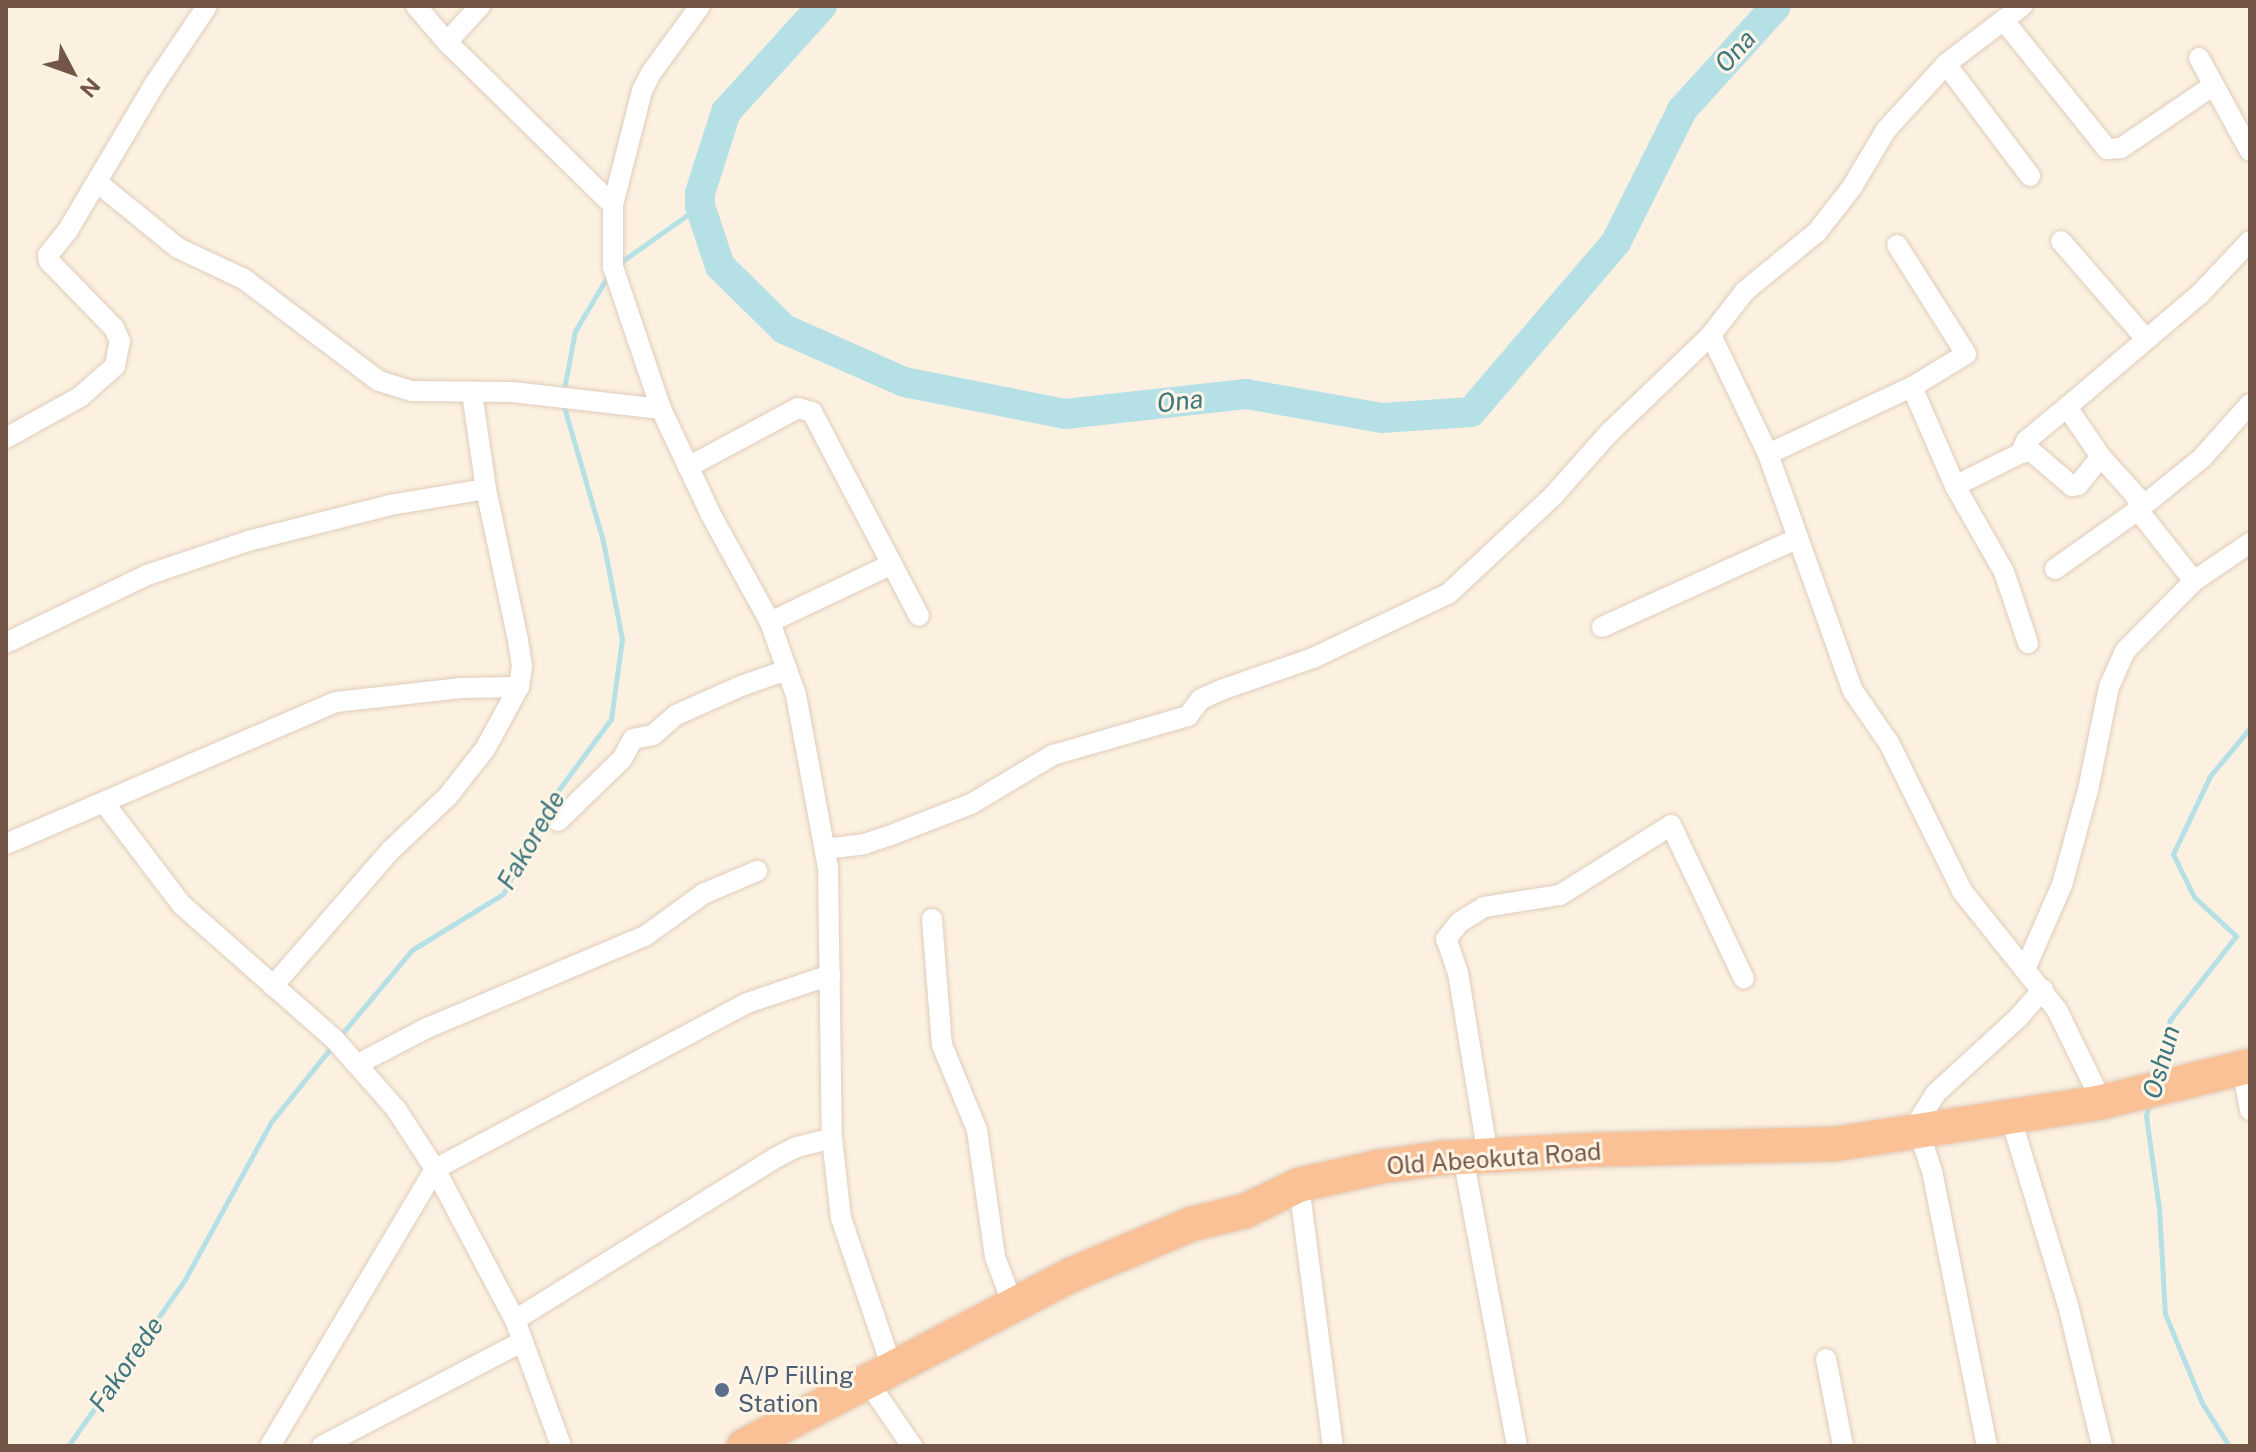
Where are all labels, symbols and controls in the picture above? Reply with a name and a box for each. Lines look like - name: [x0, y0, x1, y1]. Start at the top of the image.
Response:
- water label: Ona: [1708, 23, 1762, 79]
- north arrow: [32, 32, 112, 112]
- text: N: [75, 73, 106, 103]
- water label: Ona: [1155, 383, 1205, 419]
- water label: Fakorede: [490, 785, 572, 895]
- water label: Oshun: [2136, 1022, 2186, 1102]
- street label: Old Abeokuta Road: [1386, 1137, 1602, 1181]
- water label: Fakorede: [82, 1310, 170, 1418]
- place label: A/P Filling Station: [738, 1362, 854, 1418]
- marker: A/P Filling Station: [713, 1381, 731, 1399]

